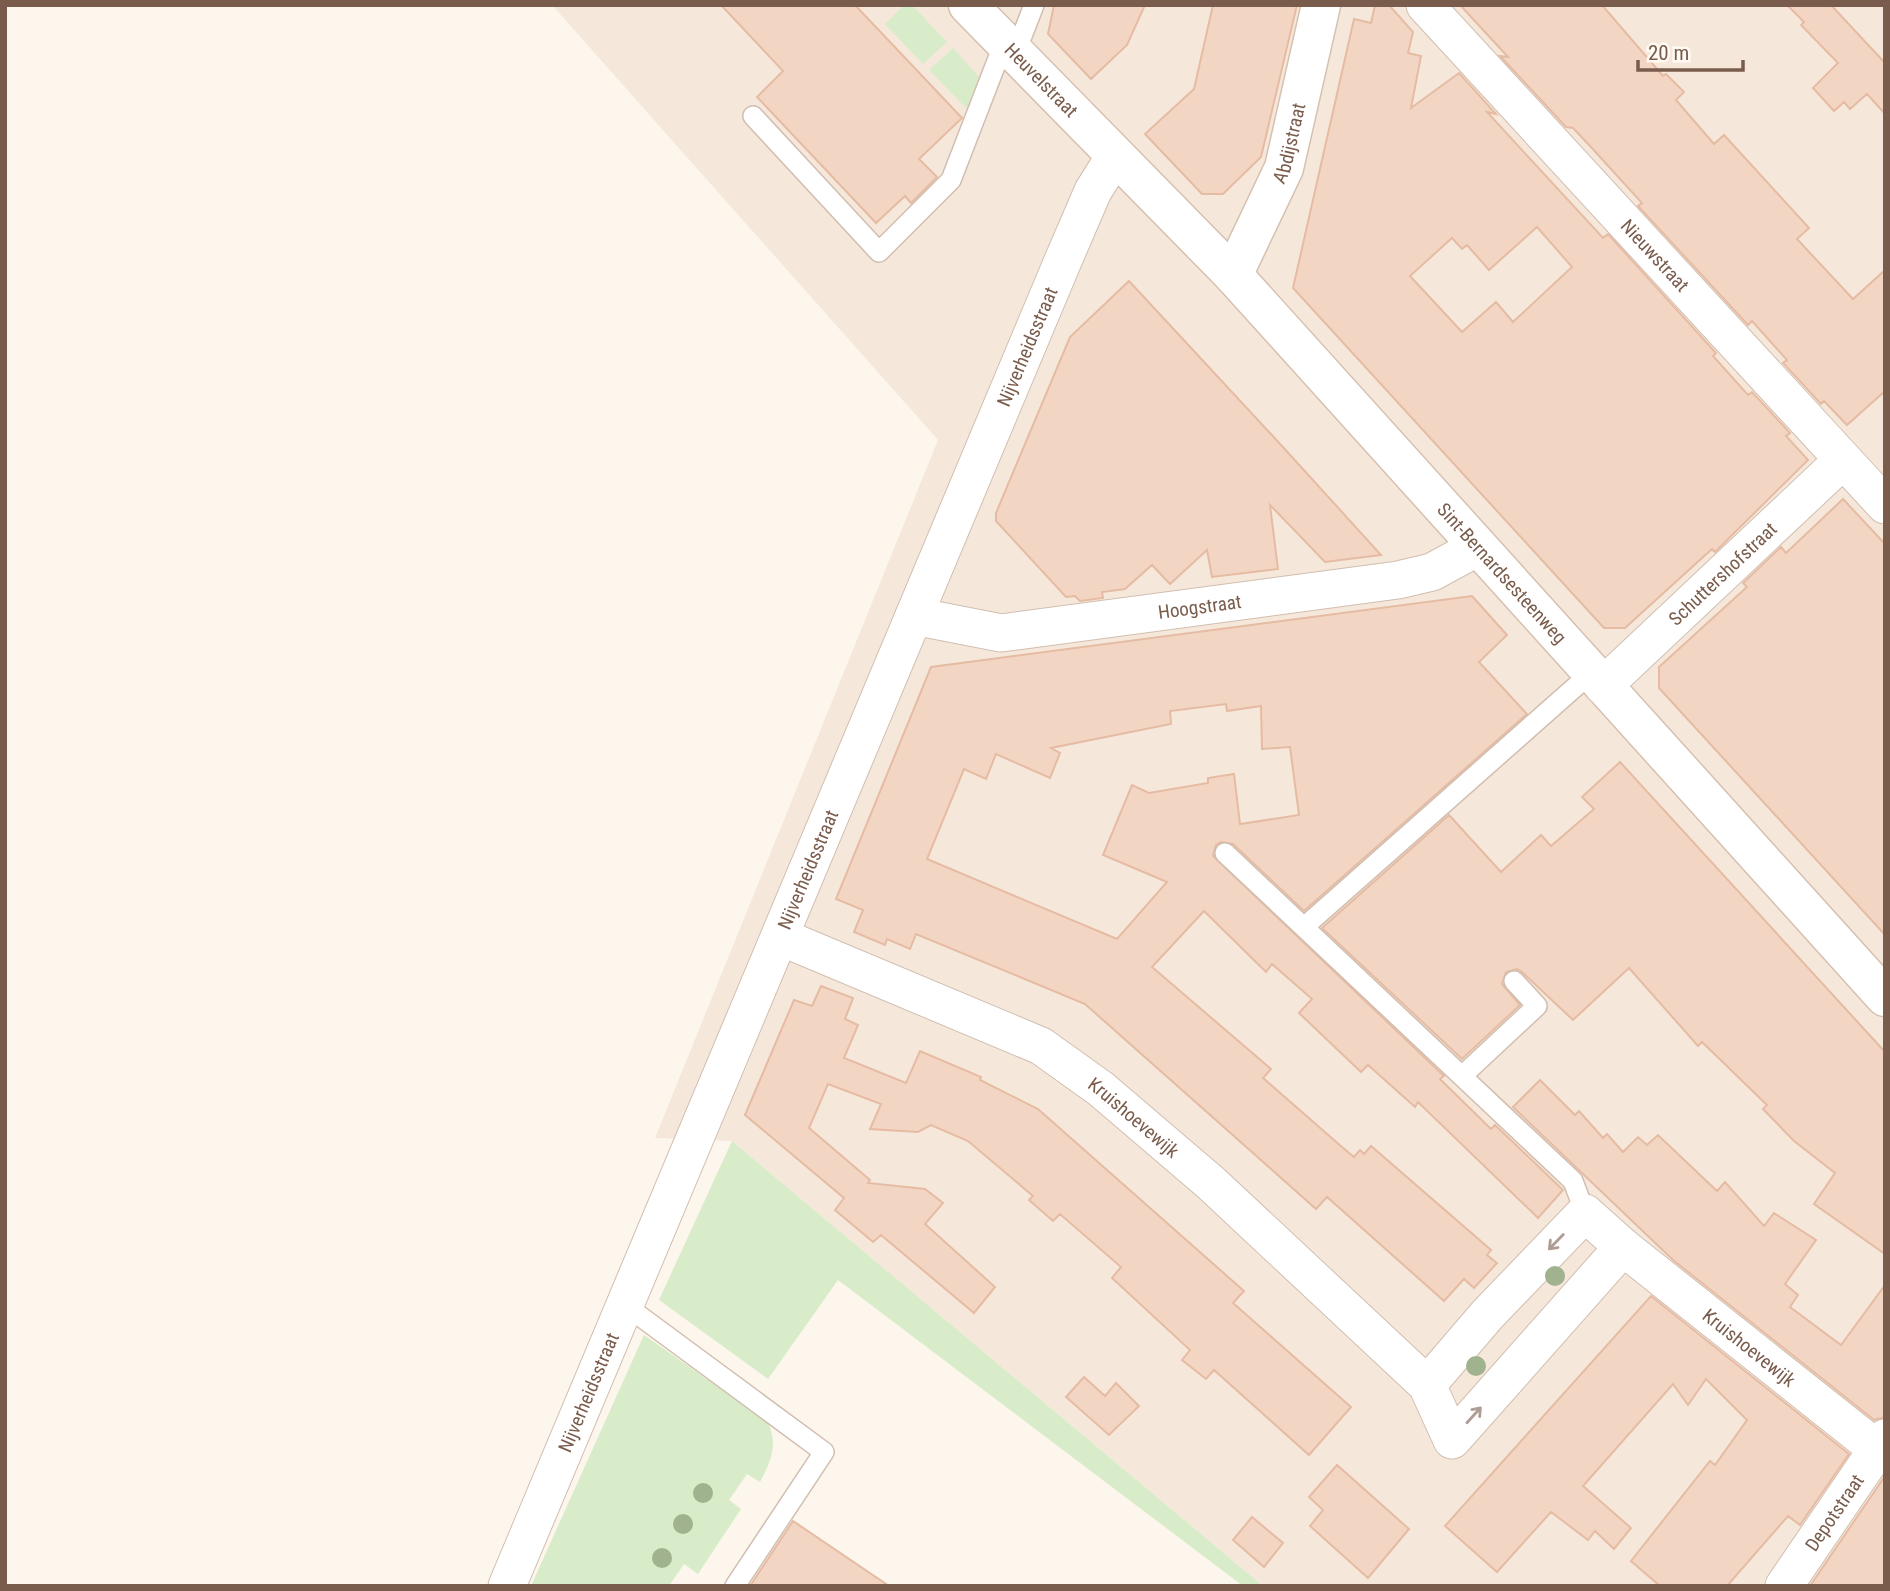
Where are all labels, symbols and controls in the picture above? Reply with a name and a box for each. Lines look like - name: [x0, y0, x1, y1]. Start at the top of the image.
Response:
- scale bar: [1638, 28, 1743, 72]
- street label: Heuvelstraat: [1000, 38, 1083, 122]
- text: 20 m: [1648, 41, 1689, 65]
- street label: Abdijstraat: [1267, 101, 1310, 187]
- street label: Nieuwstraat: [1616, 215, 1694, 297]
- street label: Nijverheidsstraat: [992, 284, 1063, 410]
- street label: Sint-Bernardsesteenweg: [1432, 498, 1571, 649]
- street label: Schuttershofstraat: [1664, 518, 1782, 630]
- street label: Hoogstraat: [1157, 590, 1243, 624]
- street label: Nijverheidsstraat: [773, 807, 843, 933]
- street label: Kruishoevewijk: [1083, 1073, 1184, 1163]
- one-way arrow: [1548, 1234, 1565, 1251]
- street label: Kruishoevewijk: [1698, 1304, 1800, 1392]
- street label: Nijverheidsstraat: [553, 1329, 624, 1456]
- one-way arrow: [1466, 1406, 1482, 1424]
- street label: Depotstraat: [1800, 1470, 1869, 1556]

